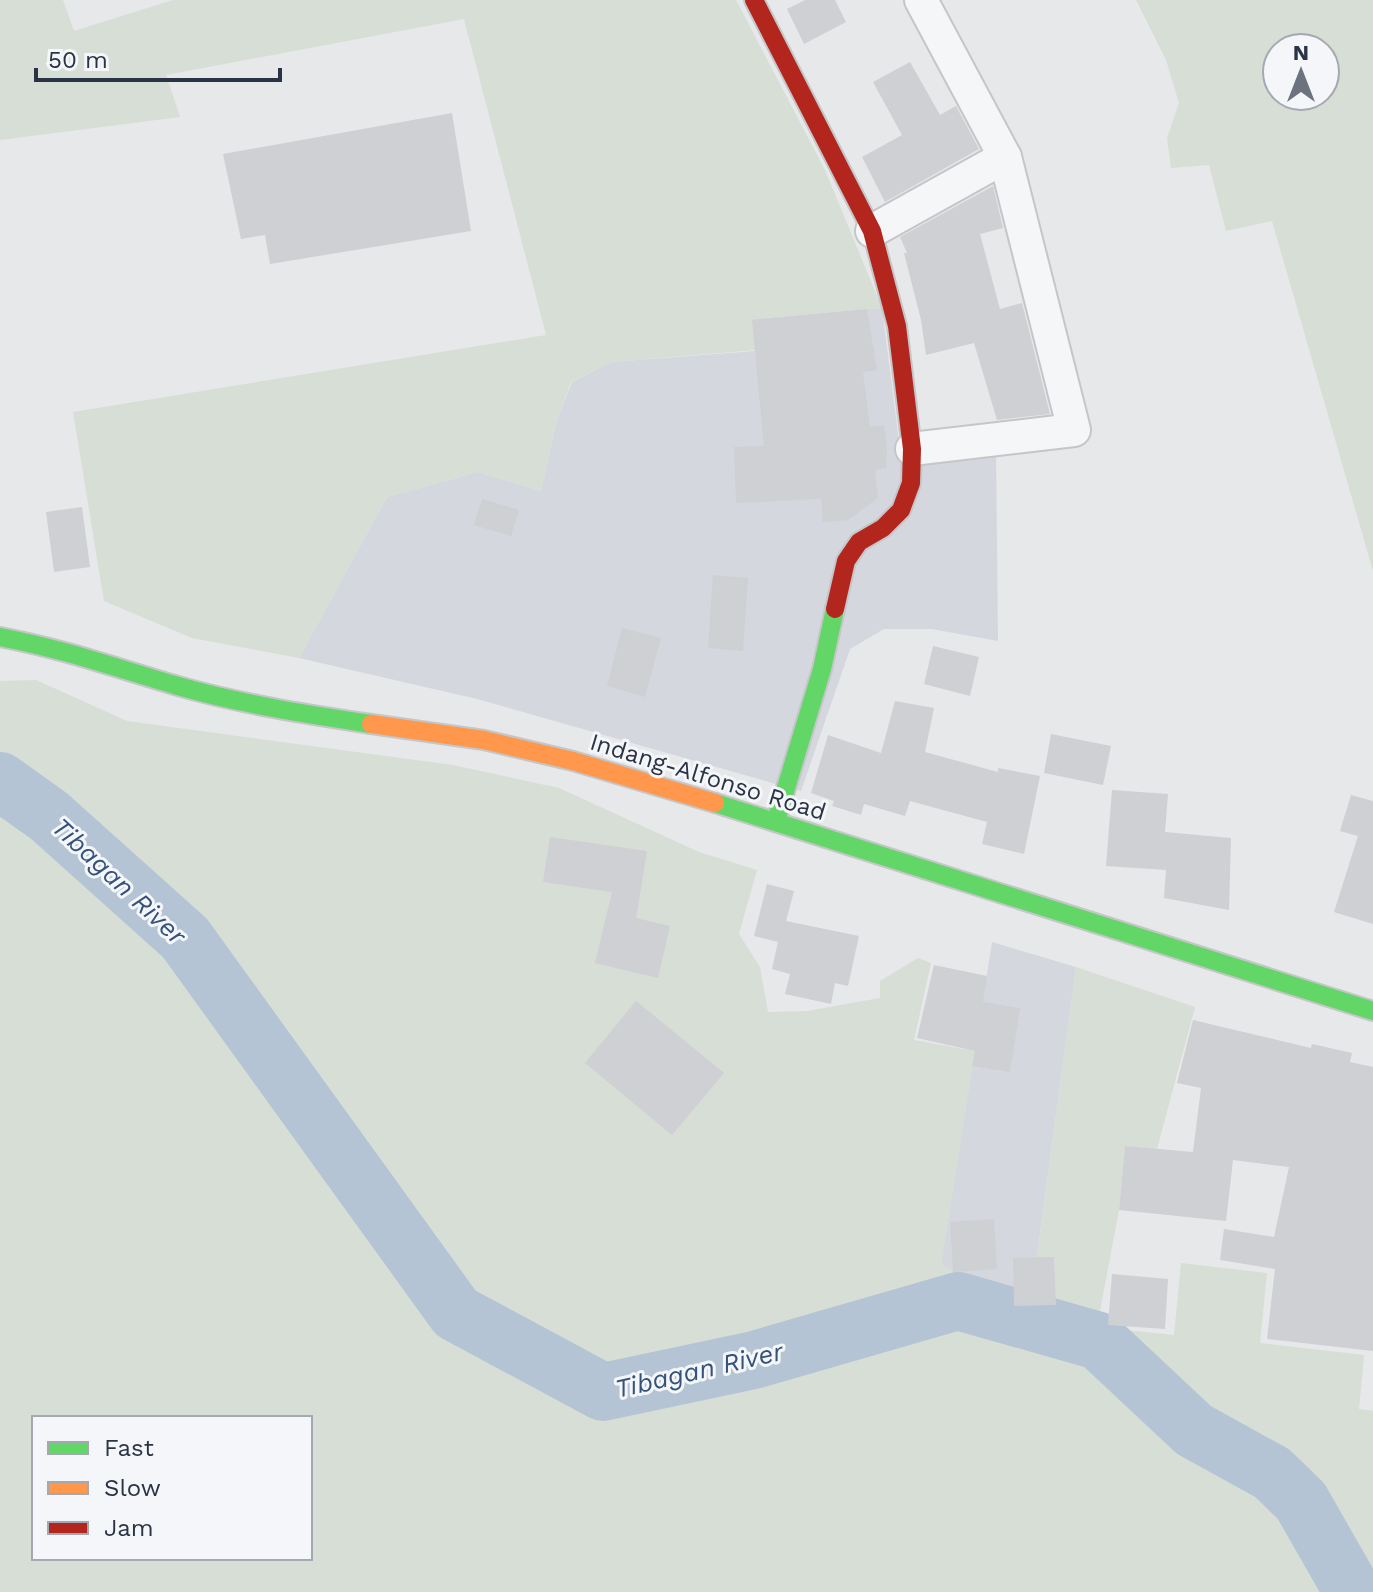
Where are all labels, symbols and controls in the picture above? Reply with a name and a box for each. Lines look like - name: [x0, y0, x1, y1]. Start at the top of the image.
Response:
- scale bar: [36, 32, 280, 82]
- north arrow: [1261, 32, 1341, 112]
- text: N: [1293, 40, 1309, 65]
- text: 50 m: [48, 46, 108, 74]
- street label: Indang-Alfonso Road: [587, 728, 829, 826]
- water label: Tibagan River: [46, 812, 193, 951]
- water label: Tibagan River: [612, 1336, 787, 1404]
- legend: [32, 1416, 312, 1560]
- text: Fast: [104, 1434, 154, 1462]
- text: Slow: [104, 1474, 161, 1502]
- text: Jam: [104, 1514, 154, 1542]

